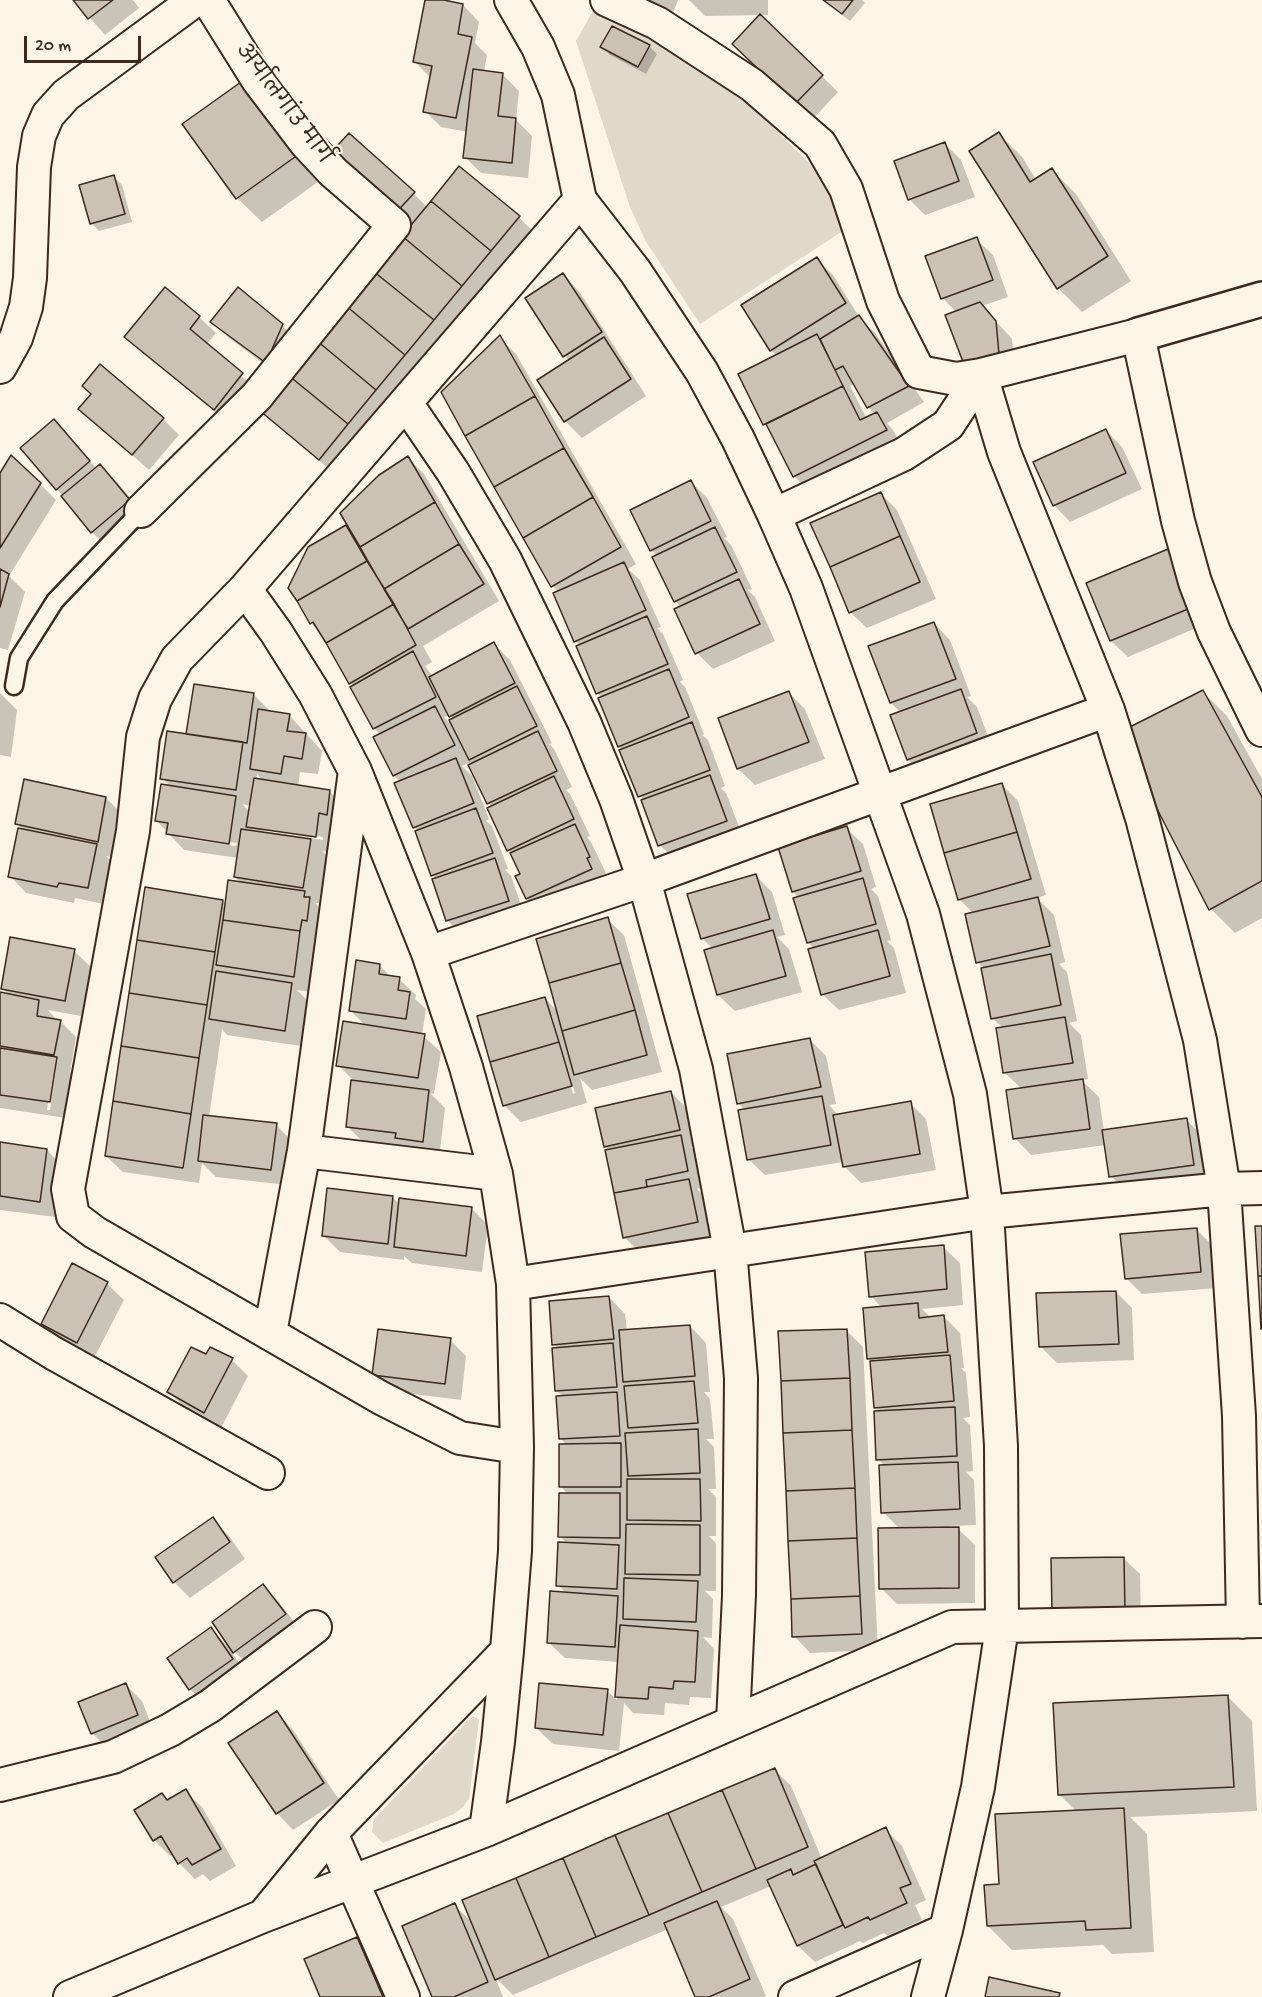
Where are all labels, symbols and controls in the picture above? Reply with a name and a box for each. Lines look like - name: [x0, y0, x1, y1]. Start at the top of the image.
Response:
- scale bar: [27, 24, 144, 62]
- text: 20 m: [35, 36, 71, 57]
- street label: अर्यालगांउ मार्ग: [228, 40, 336, 170]

